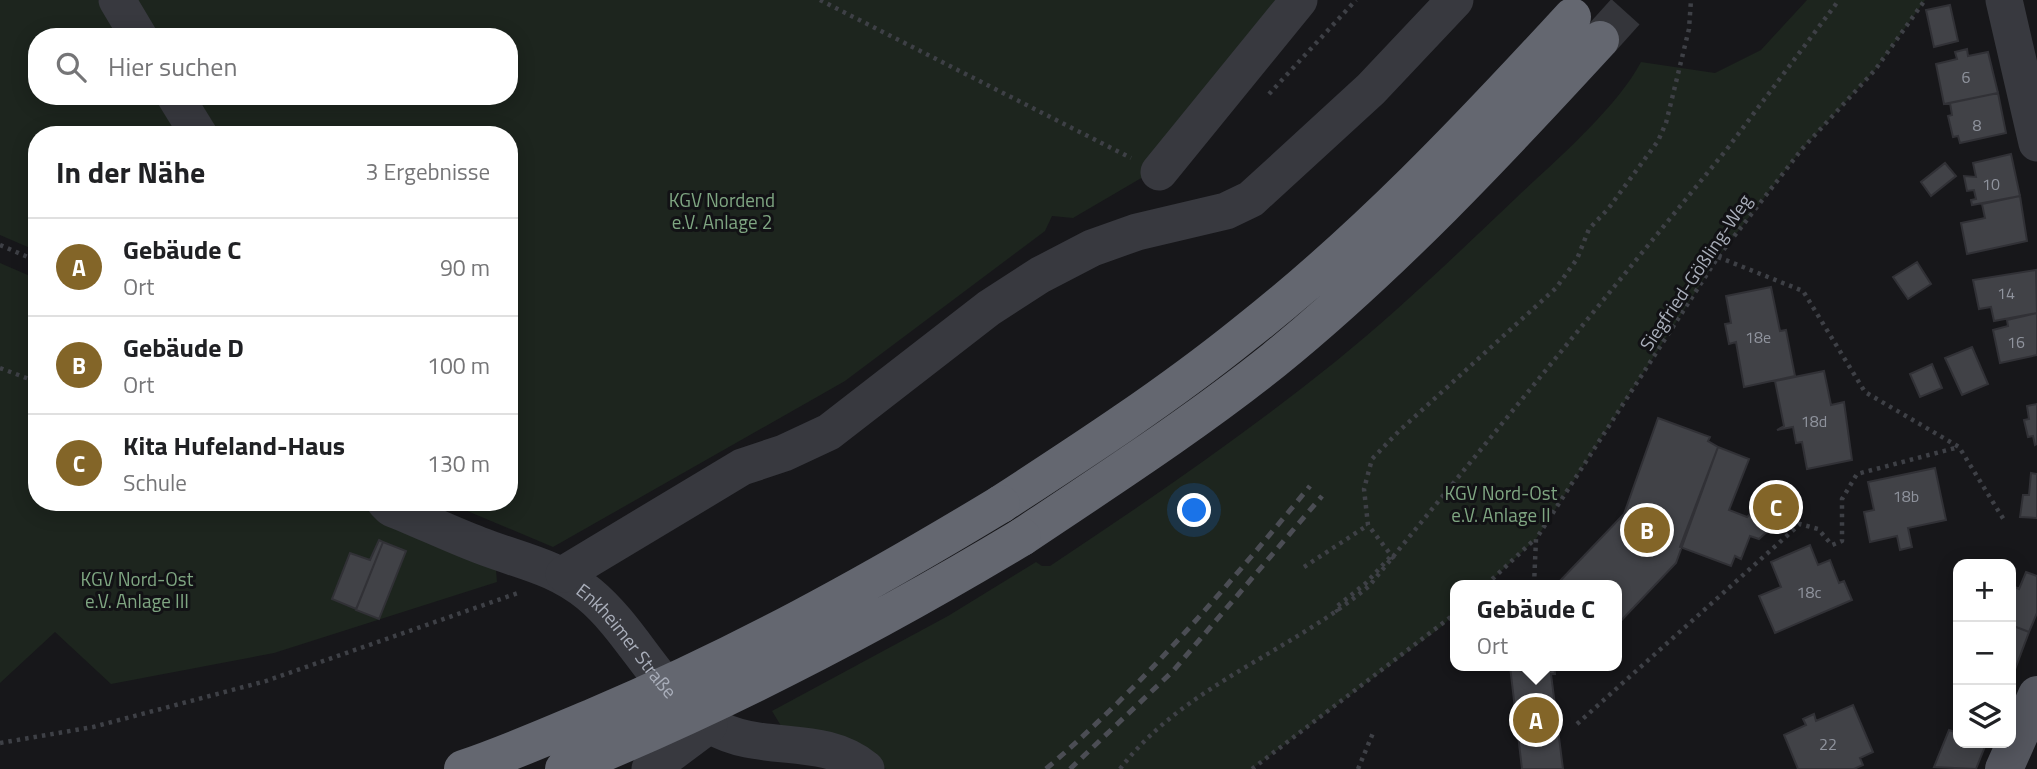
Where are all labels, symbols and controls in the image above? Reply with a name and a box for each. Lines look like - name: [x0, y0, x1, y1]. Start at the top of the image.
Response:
- search box: [28, 28, 518, 105]
- text: Hier suchen: [108, 47, 237, 86]
- icon: search: [52, 48, 90, 86]
- house number: 6: [1962, 65, 1971, 89]
- house number: 8: [1973, 113, 1982, 137]
- text: In der Nähe: [56, 149, 205, 195]
- text: 3 Ergebnisse: [366, 154, 490, 189]
- house number: 10: [1982, 172, 2000, 196]
- park label: KGV Nordend e.V. Anlage 2: [669, 185, 775, 236]
- street label: Siegfried-Gößling-Weg: [1632, 188, 1758, 356]
- text: Gebäude C: [123, 230, 241, 269]
- text: A: [72, 250, 86, 285]
- text: 90 m: [440, 250, 490, 285]
- text: Ort: [123, 269, 154, 304]
- house number: 14: [1997, 281, 2015, 305]
- house number: 18e: [1745, 325, 1771, 349]
- text: Gebäude D: [123, 328, 244, 367]
- house number: 16: [2007, 330, 2025, 354]
- text: B: [72, 348, 86, 383]
- text: 100 m: [427, 348, 490, 383]
- text: Ort: [123, 367, 154, 402]
- house number: 18d: [1801, 409, 1827, 433]
- text: Kita Hufeland-Haus: [123, 426, 345, 465]
- text: C: [73, 446, 85, 481]
- text: 130 m: [427, 446, 490, 481]
- text: Schule: [123, 465, 187, 500]
- park label: KGV Nord-Ost e.V. Anlage II: [1445, 478, 1558, 529]
- pin: C: [1753, 481, 1799, 533]
- house number: 18b: [1893, 484, 1919, 508]
- your location: [1177, 493, 1211, 527]
- pin: B: [1624, 504, 1670, 556]
- map controls: [1953, 559, 2016, 748]
- button: +: [1953, 559, 2016, 622]
- park label: KGV Nord-Ost e.V. Anlage III: [81, 564, 194, 615]
- street label: Enkheimer Straße: [571, 575, 685, 704]
- popup: [1450, 580, 1622, 671]
- house number: 18c: [1797, 580, 1821, 604]
- text: Gebäude C: [1477, 589, 1595, 628]
- button: −: [1953, 622, 2016, 685]
- text: Ort: [1477, 628, 1508, 663]
- button: layers: [1953, 685, 2016, 748]
- pin: A: [1513, 694, 1559, 746]
- house number: 22: [1819, 732, 1837, 756]

